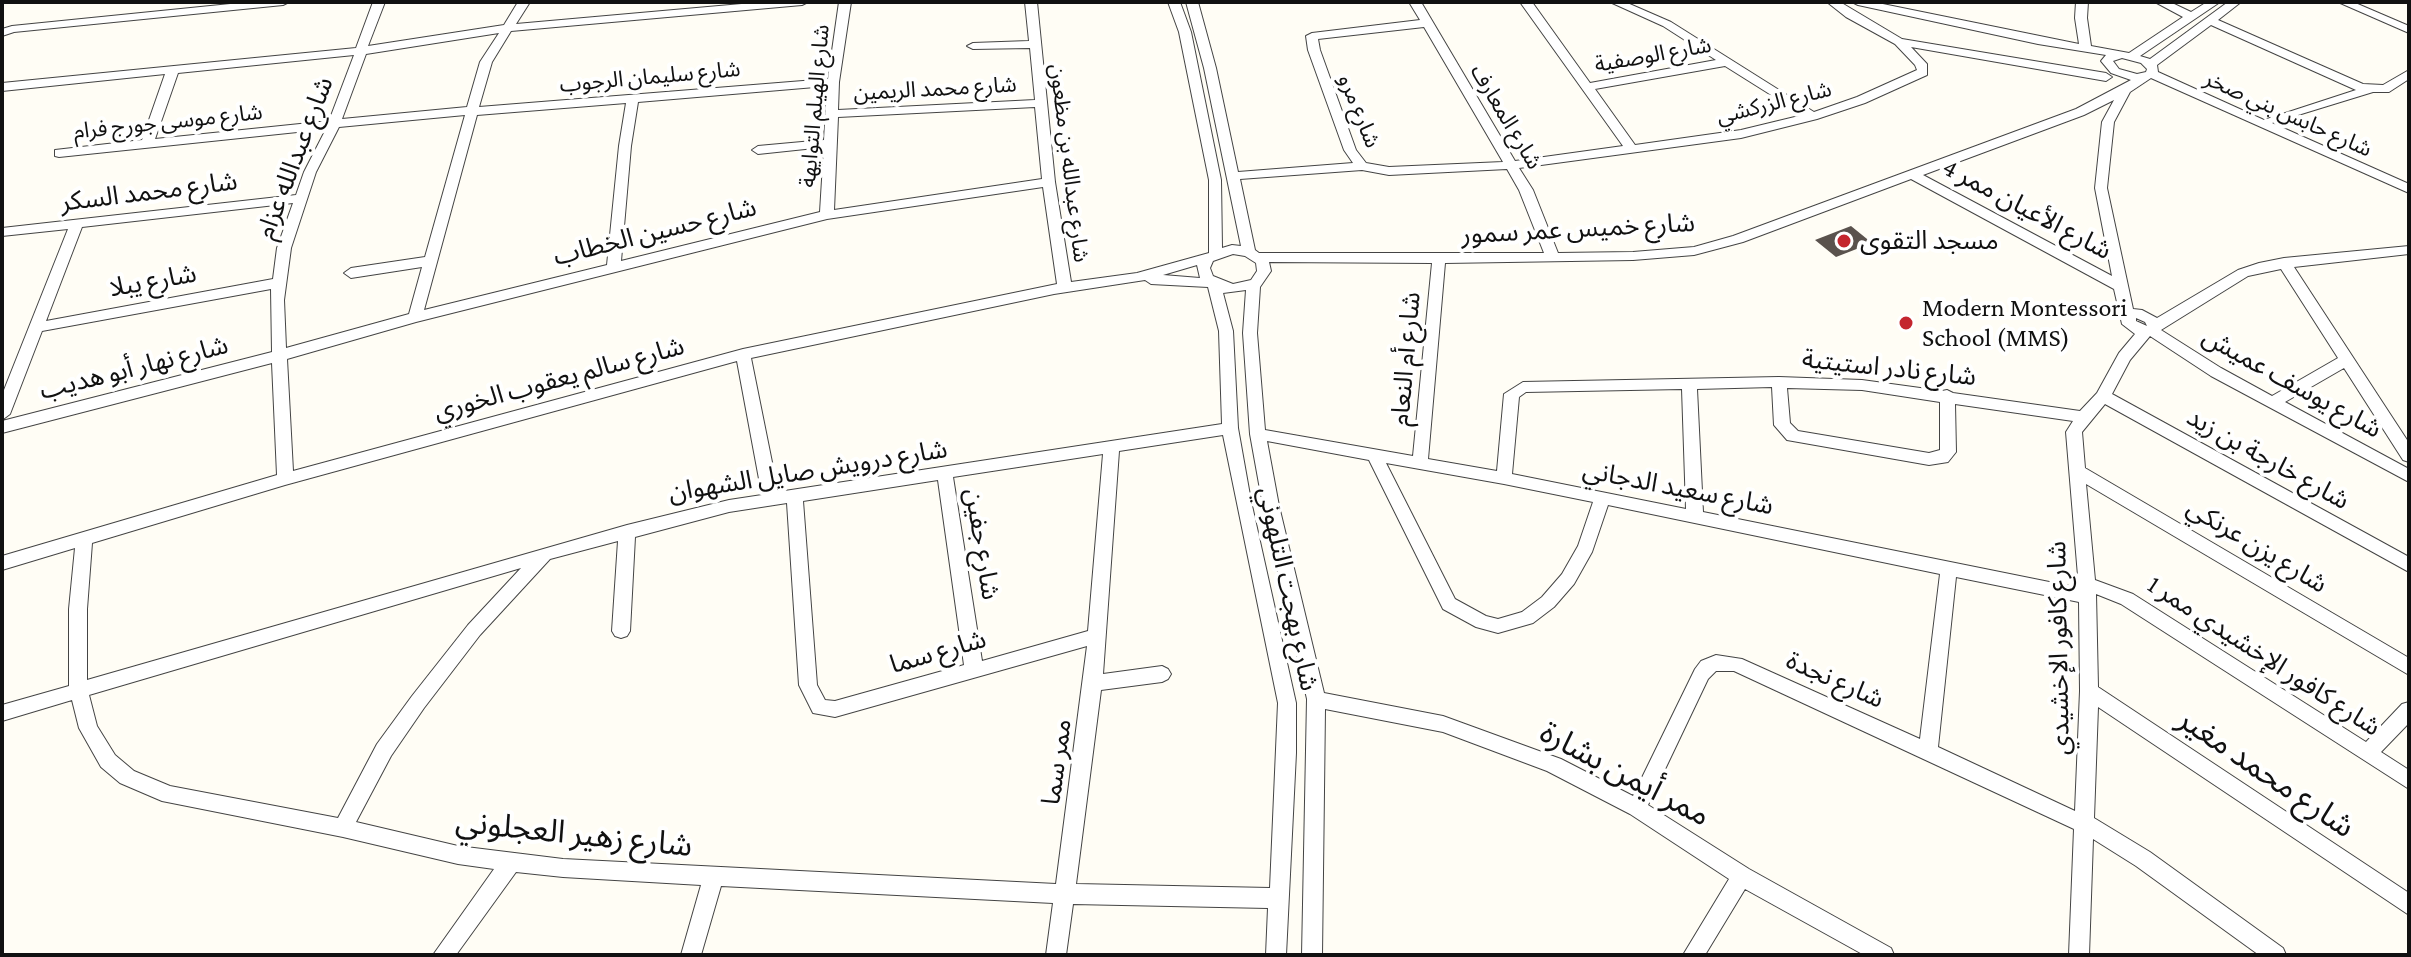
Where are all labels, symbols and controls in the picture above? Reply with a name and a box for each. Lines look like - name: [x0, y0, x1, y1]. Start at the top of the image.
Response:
- street label: شارع الهيلم التوايهة: [795, 23, 835, 189]
- street label: شارع الوصفية: [1593, 32, 1713, 78]
- street label: شارع سليمان الرجوب: [559, 56, 741, 98]
- street label: شارع المعارف: [1464, 60, 1548, 174]
- street label: شارع عبدالله بن مظعون: [1044, 62, 1094, 264]
- street label: شارع حابس بني صخر: [2200, 65, 2376, 163]
- street label: شارع مرو: [1332, 70, 1386, 152]
- street label: شارع محمد الريمين: [853, 72, 1017, 106]
- street label: شارع عبدالله عزام: [250, 73, 340, 243]
- street label: شارع الزركشي: [1714, 76, 1834, 130]
- street label: شارع موسى جورج فرام: [72, 99, 264, 145]
- street label: شارع الأعيان ممر 4: [1937, 151, 2117, 267]
- street label: شارع محمد السكر: [59, 166, 239, 218]
- street label: شارع حسين الخطاب: [550, 192, 760, 272]
- street label: شارع خميس عمر سمور: [1460, 207, 1696, 251]
- place label: مسجد التقوى: [1860, 225, 1999, 257]
- marker: مسجد التقوى: [1835, 232, 1853, 250]
- street label: شارع يبلا: [107, 258, 199, 304]
- street label: شارع أم النعام: [1385, 291, 1427, 427]
- place label: Modern Montessori School (MMS): [1922, 292, 2127, 354]
- marker: Modern Montessori School (MMS): [1897, 314, 1915, 332]
- street label: شارع يوسف عميش: [2197, 321, 2387, 445]
- street label: شارع نهار أبو هديب: [37, 330, 231, 406]
- street label: شارع سالم يعقوب الخوري: [430, 331, 688, 427]
- street label: شارع نادر استيتية: [1800, 343, 1978, 393]
- street label: شارع خارجة بن زيد: [2181, 401, 2355, 517]
- street label: شارع درويش صايل الشهوان: [666, 434, 950, 508]
- street label: شارع سعيد الدجاني: [1580, 454, 1776, 522]
- street label: شارع بهجت التلهوني: [1251, 484, 1325, 694]
- street label: شارع جفين: [958, 486, 1006, 602]
- street label: شارع يزن عرنكي: [2181, 492, 2333, 600]
- street label: شارع كافور الإخشيدي: [2042, 541, 2076, 755]
- street label: شارع كافور الإخشيدي ممر 1: [2142, 569, 2386, 743]
- street label: شارع سما: [886, 623, 990, 681]
- street label: شارع نجدة: [1781, 645, 1889, 715]
- street label: شارع محمد مغير: [2170, 700, 2362, 846]
- street label: ممر أيمن بشارة: [1533, 713, 1717, 835]
- street label: ممر سما: [1036, 717, 1078, 807]
- street label: شارع زهير العجلوني: [454, 802, 694, 866]

